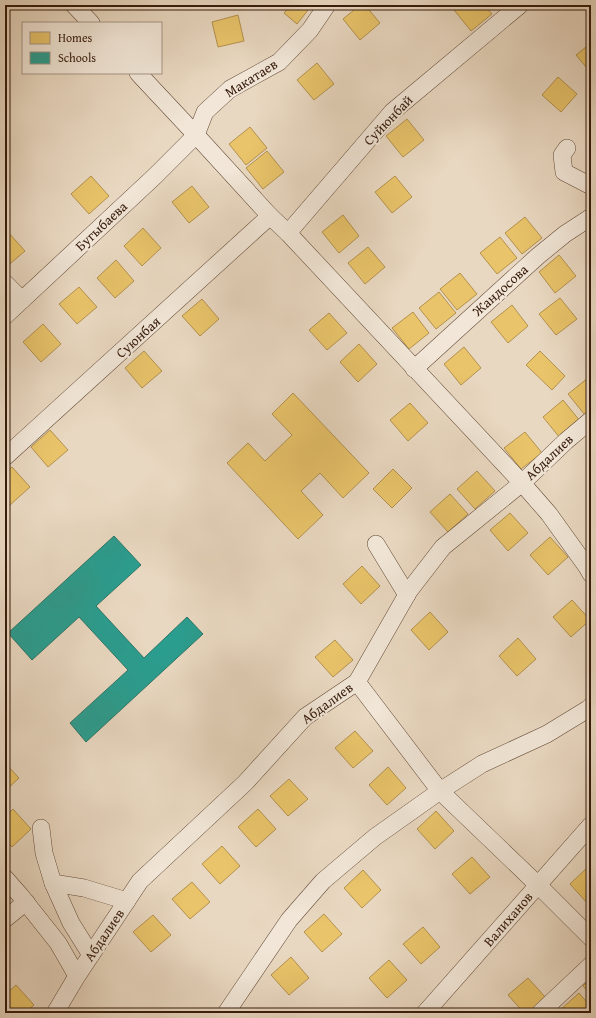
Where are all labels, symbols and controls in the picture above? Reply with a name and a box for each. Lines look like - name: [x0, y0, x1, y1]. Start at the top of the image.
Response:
- legend: [22, 22, 162, 74]
- text: Homes: [58, 29, 93, 46]
- text: Schools: [58, 49, 96, 66]
- street label: Макатаев: [221, 54, 281, 102]
- street label: Суйюнбай: [359, 90, 417, 150]
- street label: Бугыбаева: [71, 196, 132, 255]
- street label: Жандосова: [467, 259, 533, 321]
- street label: Суюнбая: [111, 312, 165, 362]
- street label: Абдалиев: [520, 429, 578, 485]
- street label: Абдалиев: [297, 677, 357, 729]
- street label: Валиханов: [479, 887, 537, 951]
- street label: Абдалиев: [79, 905, 129, 965]

